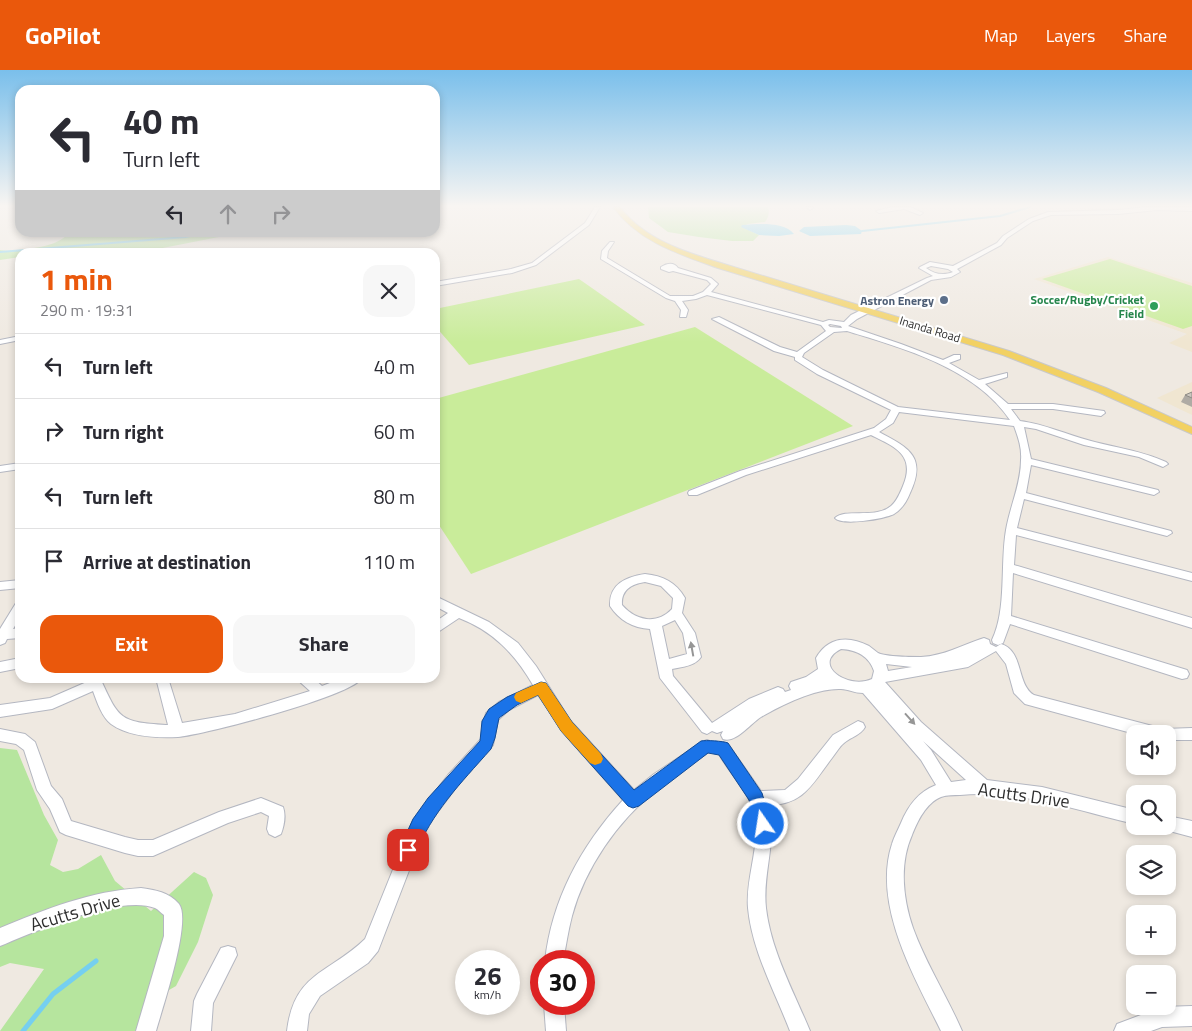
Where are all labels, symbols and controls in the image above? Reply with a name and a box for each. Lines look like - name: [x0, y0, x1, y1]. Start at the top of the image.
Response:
- text: GoPilot: [25, 17, 101, 53]
- text: Map: [984, 22, 1018, 49]
- text: Layers: [1046, 22, 1095, 49]
- text: Share: [1123, 22, 1167, 49]
- text: 40 m: [123, 94, 199, 148]
- icon: left: [40, 105, 105, 170]
- text: Turn left: [123, 142, 200, 176]
- icon: left: [161, 200, 189, 228]
- icon: ahead: [214, 200, 242, 228]
- icon: right: [267, 200, 295, 228]
- text: 1 min: [40, 256, 113, 302]
- button: close: [363, 265, 415, 317]
- place label: Soccer/Rugby/Cricket Field: [1031, 290, 1145, 323]
- place label: Astron Energy: [860, 291, 934, 310]
- marker: Astron Energy: [938, 294, 950, 306]
- text: 290 m · 19:31: [40, 298, 134, 322]
- marker: Soccer/Rugby/Cricket Field: [1148, 300, 1160, 312]
- street label: Inanda Road: [897, 311, 963, 347]
- icon: left: [40, 352, 68, 380]
- text: Turn left: [83, 352, 153, 381]
- text: 40 m: [374, 352, 415, 381]
- icon: right: [40, 417, 68, 445]
- text: Turn right: [83, 417, 164, 446]
- text: 60 m: [374, 417, 415, 446]
- icon: left: [40, 482, 68, 510]
- text: Turn left: [83, 482, 153, 511]
- text: 80 m: [374, 482, 415, 511]
- icon: arrive: [40, 547, 68, 575]
- text: Arrive at destination: [83, 547, 251, 576]
- text: 110 m: [363, 547, 415, 576]
- button: Exit: [40, 615, 223, 673]
- button: Share: [233, 615, 415, 673]
- one-way arrow: [688, 640, 696, 656]
- one-way arrow: [904, 712, 915, 725]
- map controls: [1126, 725, 1176, 1015]
- button: sound: [1126, 725, 1176, 775]
- street label: Acutts Drive: [976, 775, 1072, 815]
- button: search: [1126, 785, 1176, 835]
- position arrow: [736, 797, 788, 849]
- pin: [387, 829, 429, 871]
- icon: arrive: [394, 836, 422, 864]
- button: layers: [1126, 845, 1176, 895]
- street label: Acutts Drive: [27, 886, 123, 938]
- button: +: [1126, 905, 1176, 955]
- speed limit sign: 30: [530, 950, 595, 1015]
- text: 26: [473, 957, 502, 995]
- button: −: [1126, 965, 1176, 1015]
- text: km/h: [474, 985, 501, 1004]

